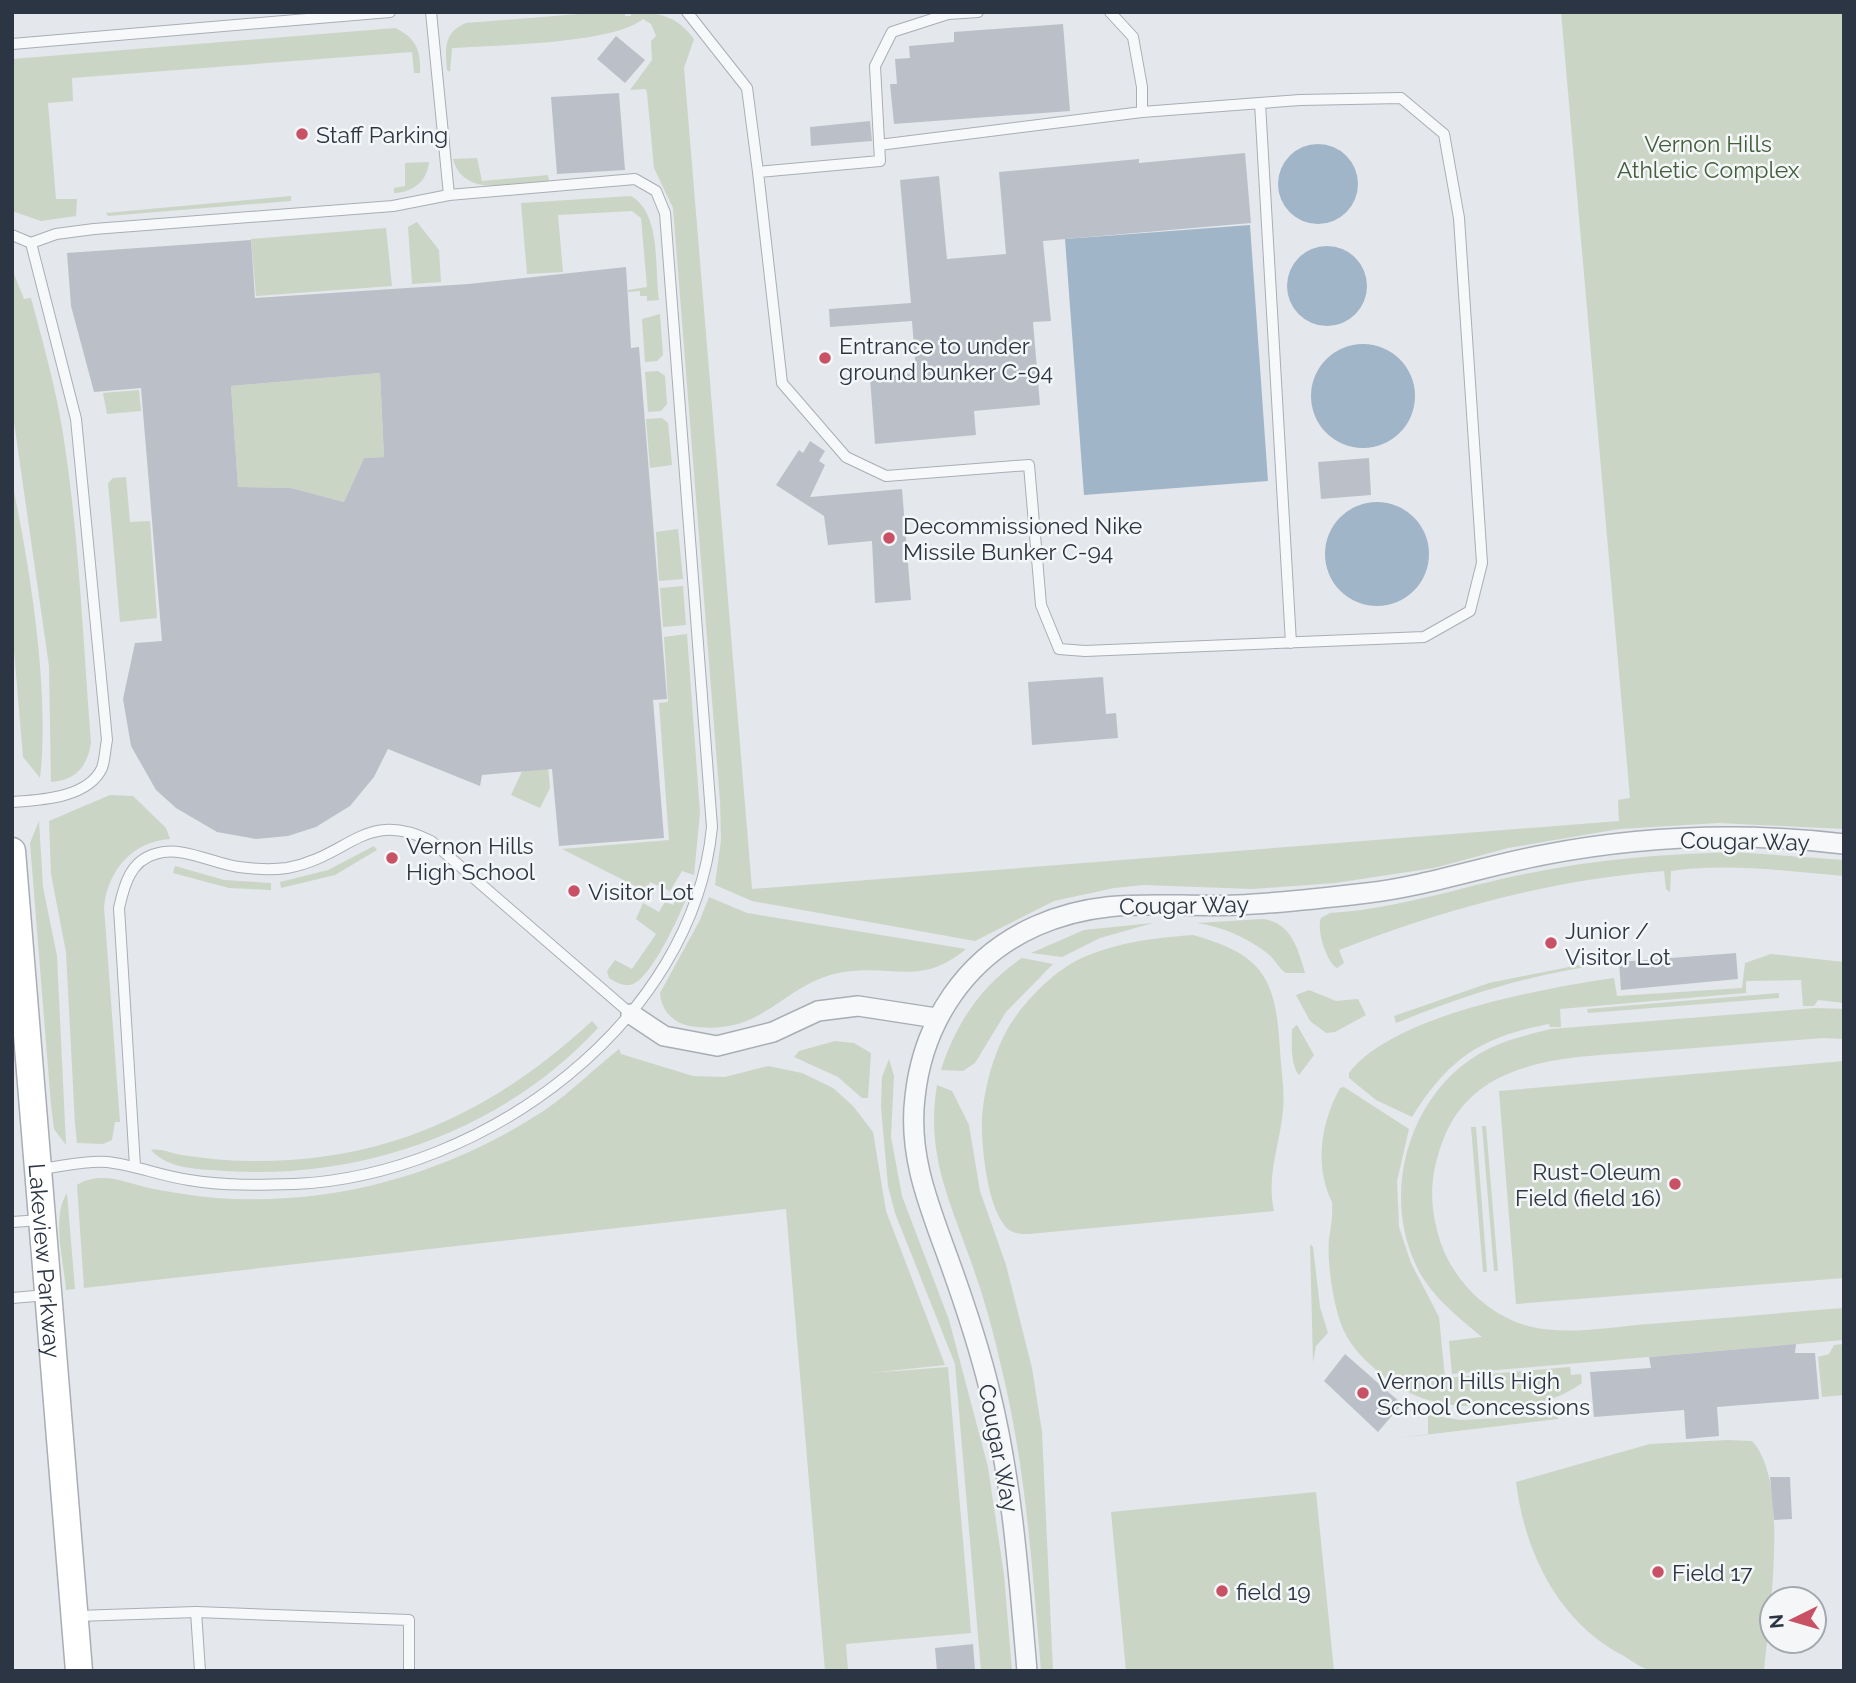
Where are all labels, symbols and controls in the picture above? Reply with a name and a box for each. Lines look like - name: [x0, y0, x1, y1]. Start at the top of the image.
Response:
- place label: Staff Parking: [316, 121, 448, 148]
- marker: Staff Parking: [294, 126, 310, 142]
- park label: Vernon Hills Athletic Complex: [1617, 130, 1800, 183]
- place label: Entrance to under ground bunker C-94: [839, 332, 1053, 385]
- marker: Entrance to under ground bunker C-94: [817, 350, 833, 366]
- place label: Decommissioned Nike Missile Bunker C-94: [903, 512, 1142, 565]
- marker: Decommissioned Nike Missile Bunker C-94: [881, 530, 897, 546]
- street label: Cougar Way: [1680, 826, 1810, 856]
- place label: Vernon Hills High School: [406, 832, 536, 885]
- marker: Vernon Hills High School: [384, 850, 400, 866]
- place label: Visitor Lot: [588, 878, 694, 905]
- marker: Visitor Lot: [566, 883, 582, 899]
- street label: Cougar Way: [1119, 890, 1249, 920]
- place label: Junior / Visitor Lot: [1565, 917, 1671, 970]
- marker: Junior / Visitor Lot: [1543, 935, 1559, 951]
- place label: Rust-Oleum Field (field 16): [1515, 1158, 1661, 1211]
- street label: Lakeview Parkway: [24, 1162, 67, 1359]
- marker: Rust-Oleum Field (field 16): [1667, 1176, 1683, 1192]
- place label: Vernon Hills High School Concessions: [1377, 1367, 1590, 1420]
- street label: Cougar Way: [973, 1382, 1025, 1514]
- marker: Vernon Hills High School Concessions: [1355, 1385, 1371, 1401]
- place label: Field 17: [1672, 1559, 1753, 1586]
- marker: Field 17: [1650, 1564, 1666, 1580]
- place label: field 19: [1236, 1578, 1311, 1605]
- marker: field 19: [1214, 1583, 1230, 1599]
- north arrow: [1758, 1585, 1828, 1655]
- text: N: [1764, 1613, 1788, 1630]

